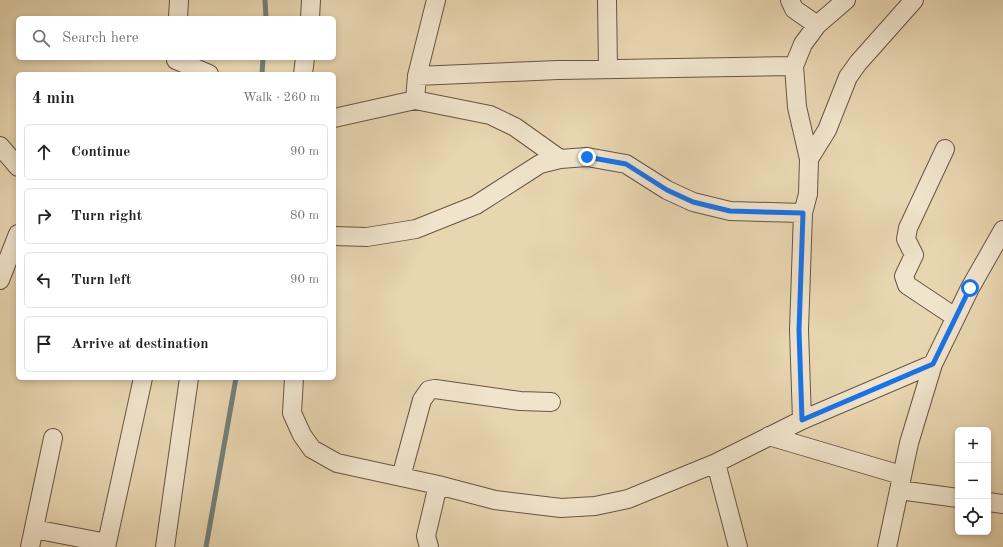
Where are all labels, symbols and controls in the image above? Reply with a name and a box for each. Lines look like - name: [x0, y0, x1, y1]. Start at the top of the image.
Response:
- search box: [16, 16, 336, 60]
- icon: search: [30, 27, 52, 49]
- text: Search here: [62, 31, 139, 46]
- text: 4 min: [32, 90, 75, 107]
- text: Walk · 260 m: [243, 91, 320, 104]
- icon: ahead: [33, 141, 55, 163]
- text: Continue: [71, 145, 130, 160]
- text: 90 m: [290, 145, 319, 158]
- route end: [578, 148, 596, 166]
- icon: right: [33, 205, 55, 227]
- text: Turn right: [71, 209, 142, 224]
- text: 80 m: [290, 209, 319, 222]
- icon: left: [33, 269, 55, 291]
- text: Turn left: [71, 273, 131, 288]
- text: 90 m: [290, 273, 319, 286]
- route start: [961, 279, 979, 297]
- icon: arrive: [33, 333, 55, 355]
- text: Arrive at destination: [71, 337, 209, 352]
- map controls: [955, 427, 991, 535]
- button: +: [955, 427, 991, 463]
- button: −: [955, 463, 991, 499]
- button: locate: [955, 499, 991, 535]

